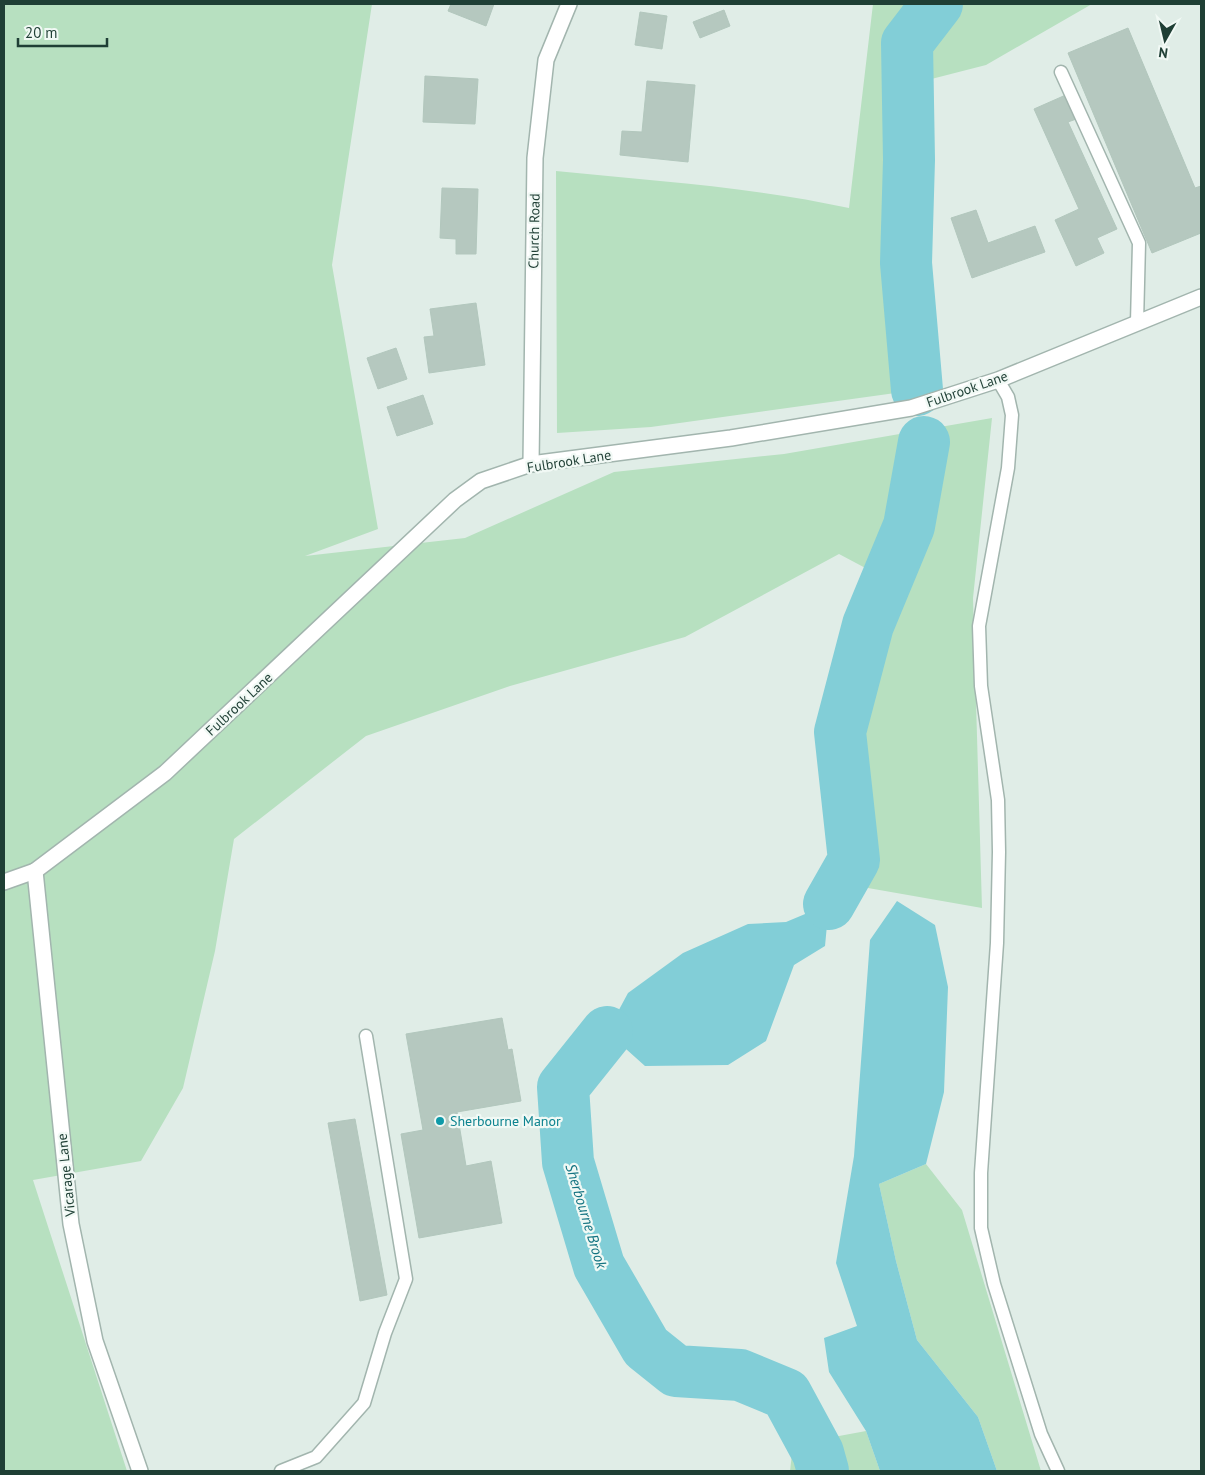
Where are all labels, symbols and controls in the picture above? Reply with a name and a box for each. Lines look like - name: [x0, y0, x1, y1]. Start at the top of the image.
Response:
- scale bar: [18, 15, 106, 47]
- north arrow: [1140, 15, 1190, 65]
- text: 20 m: [25, 23, 58, 42]
- text: N: [1157, 43, 1169, 62]
- street label: Church Road: [524, 193, 544, 269]
- street label: Fulbrook Lane: [924, 367, 1010, 411]
- street label: Fulbrook Lane: [526, 445, 612, 477]
- street label: Fulbrook Lane: [202, 668, 276, 740]
- place label: Sherbourne Manor: [450, 1112, 561, 1130]
- marker: Sherbourne Manor: [434, 1115, 446, 1127]
- street label: Vicarage Lane: [53, 1132, 79, 1219]
- water label: Sherbourne Brook: [561, 1161, 612, 1272]

